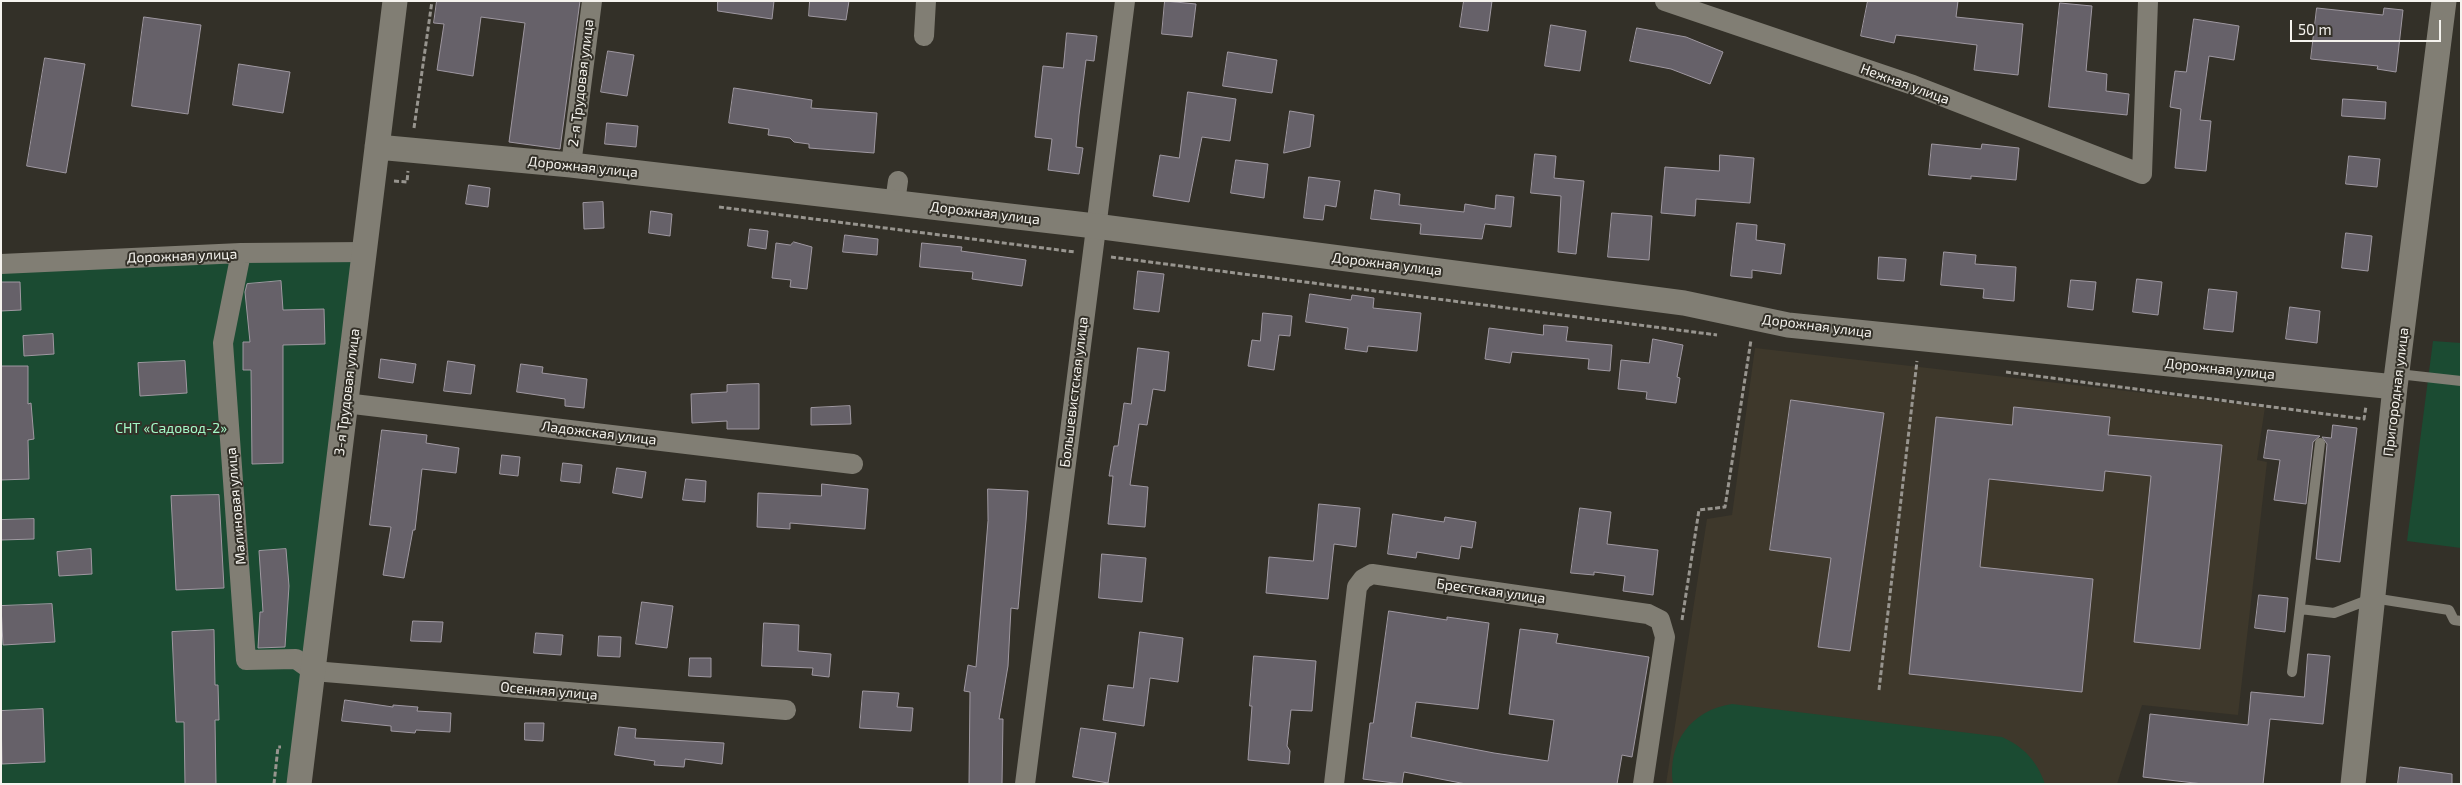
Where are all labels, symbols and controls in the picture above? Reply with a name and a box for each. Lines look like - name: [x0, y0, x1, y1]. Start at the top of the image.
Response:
- scale bar: [2292, 10, 2443, 42]
- street label: 2-я Трудовая улица: [565, 18, 597, 148]
- text: 50 m: [2298, 20, 2332, 38]
- street label: Нежная улица: [1858, 60, 1952, 108]
- street label: Дорожная улица: [527, 153, 639, 181]
- street label: Дорожная улица: [929, 198, 1041, 228]
- street label: Дорожная улица: [126, 246, 238, 266]
- street label: Дорожная улица: [1331, 249, 1443, 279]
- street label: Дорожная улица: [1761, 311, 1873, 341]
- street label: Большевистская улица: [1056, 316, 1092, 468]
- street label: Пригородная улица: [2380, 326, 2412, 458]
- street label: 3-я Трудовая улица: [331, 327, 363, 457]
- street label: Дорожная улица: [2164, 355, 2276, 383]
- street label: Ладожская улица: [540, 418, 658, 448]
- park label: СНТ «Садовод-2»: [115, 420, 227, 436]
- street label: Малиновая улица: [223, 447, 249, 565]
- street label: Брестская улица: [1436, 575, 1546, 607]
- street label: Осенняя улица: [500, 678, 598, 704]

